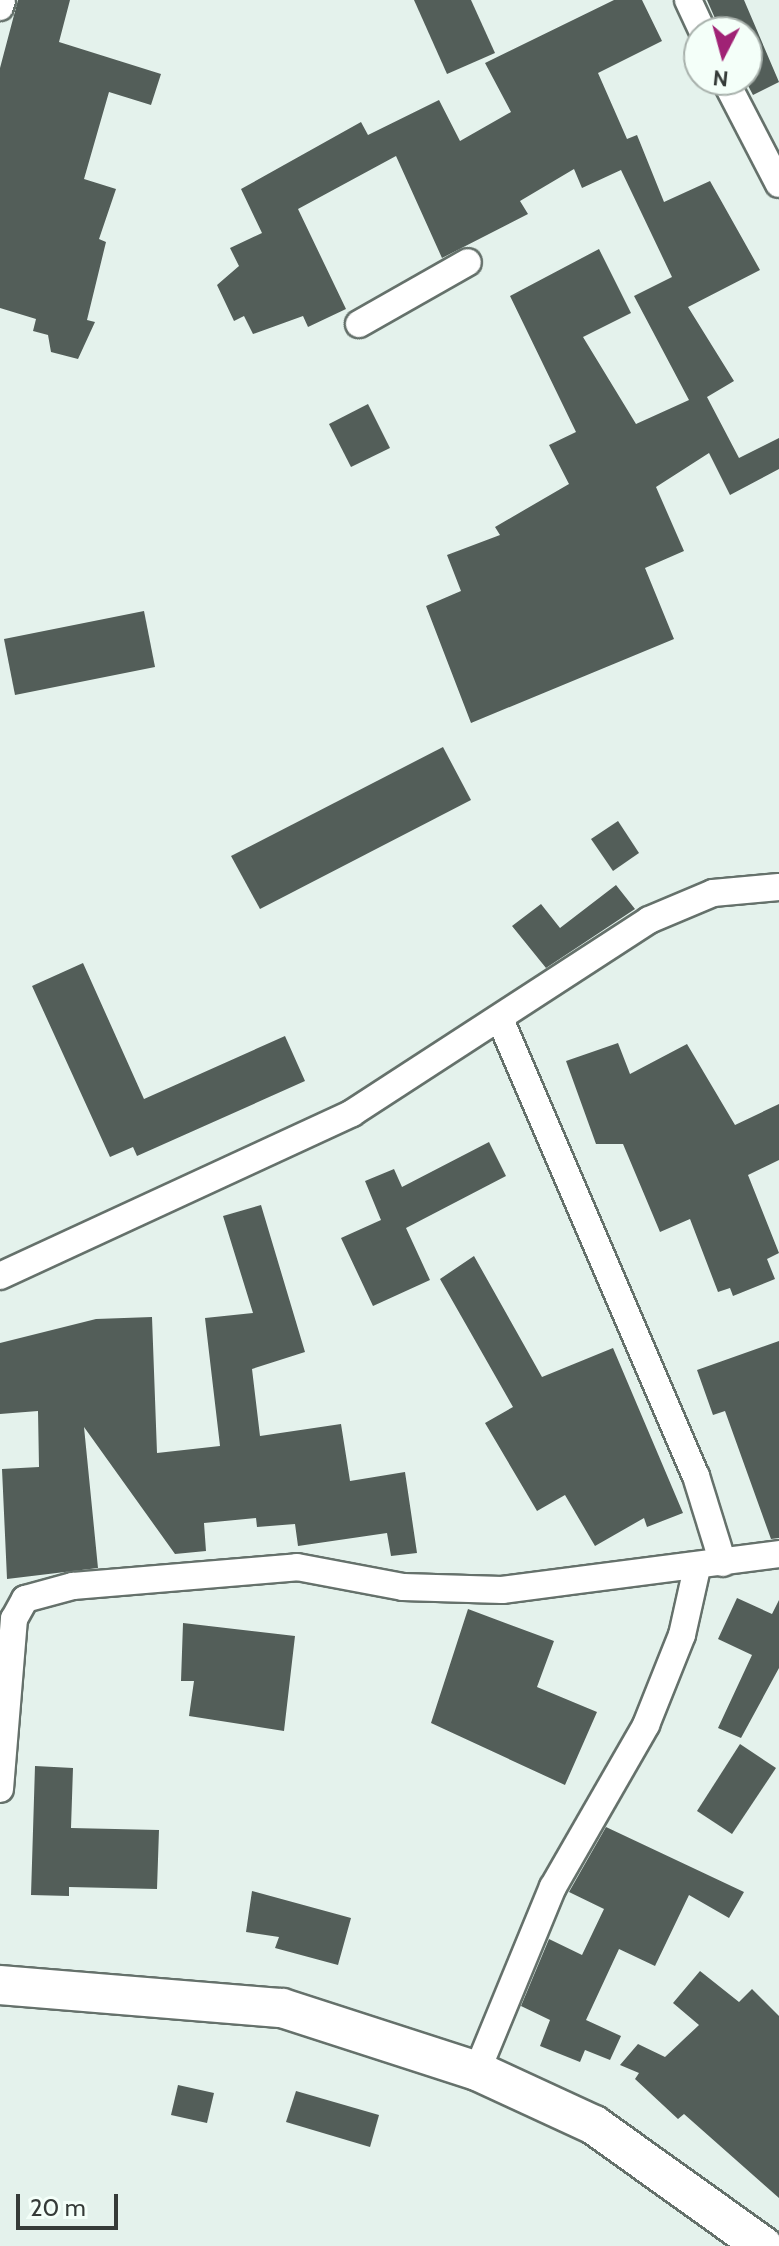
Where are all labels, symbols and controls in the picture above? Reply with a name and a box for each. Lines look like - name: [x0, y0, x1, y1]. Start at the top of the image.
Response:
- north arrow: [683, 16, 763, 96]
- text: N: [711, 64, 730, 93]
- scale bar: [20, 2178, 122, 2228]
- text: 20 m: [30, 2193, 86, 2222]

